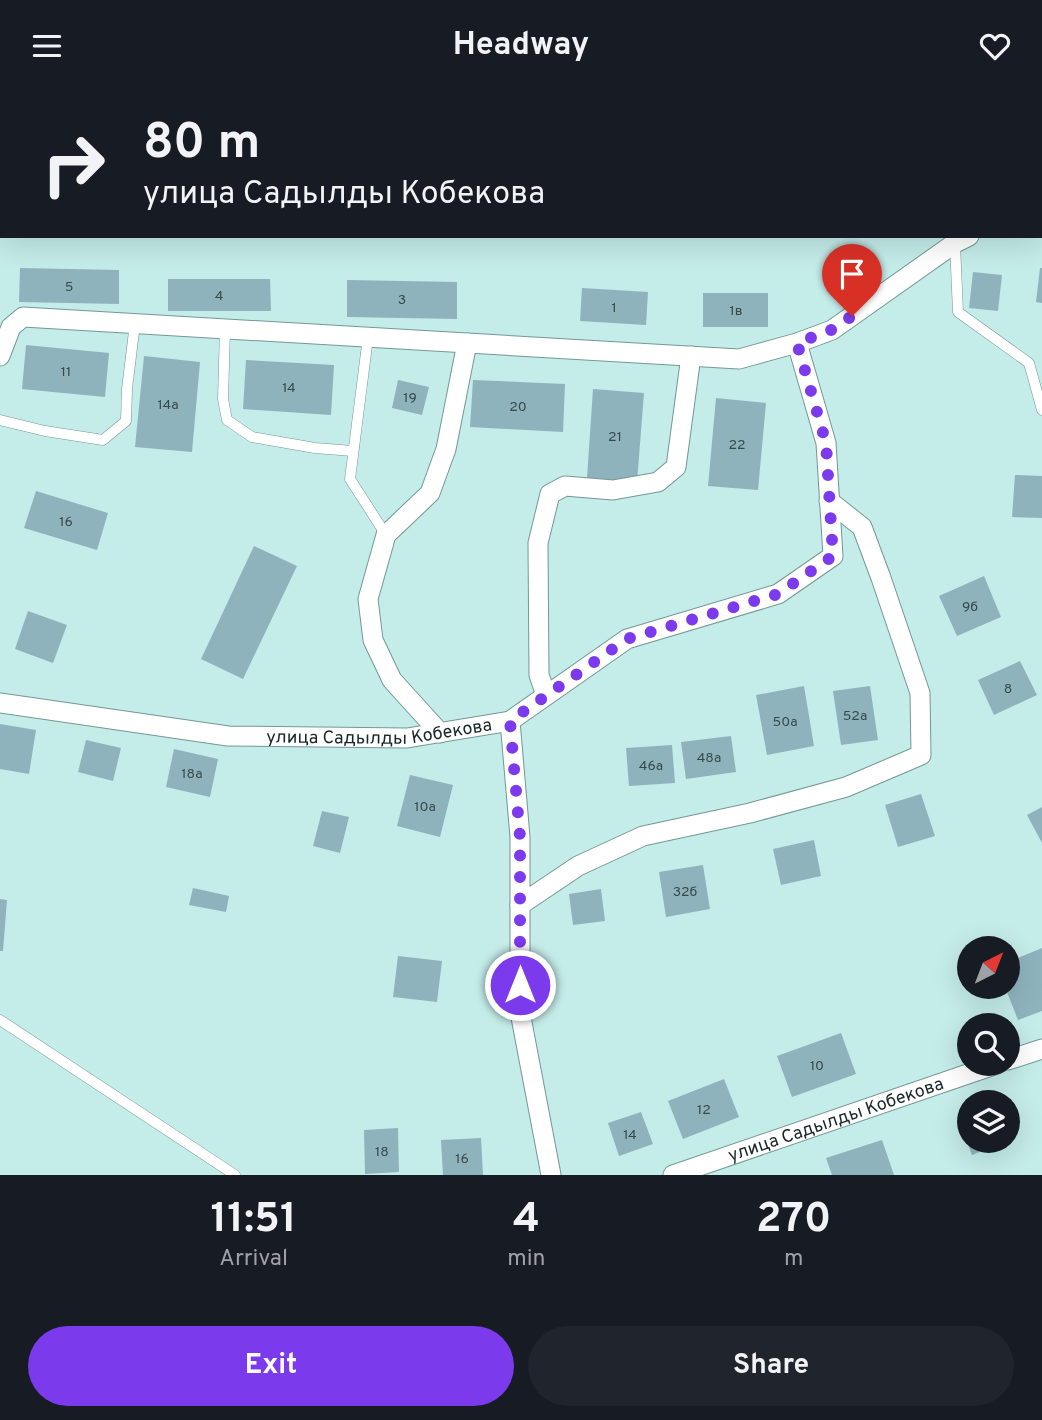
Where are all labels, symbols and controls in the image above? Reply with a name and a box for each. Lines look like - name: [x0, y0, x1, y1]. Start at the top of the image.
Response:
- text: Headway: [453, 26, 589, 66]
- icon: menu: [28, 27, 66, 65]
- icon: heart: [976, 27, 1014, 65]
- text: 80 m: [143, 114, 260, 176]
- icon: right: [28, 119, 119, 210]
- text: улица Садылды Кобекова: [143, 175, 545, 215]
- pin: [822, 244, 882, 316]
- icon: arrive: [833, 255, 871, 293]
- house number: 5: [65, 279, 73, 296]
- house number: 4: [215, 288, 223, 305]
- house number: 3: [398, 292, 406, 309]
- house number: 1: [611, 300, 617, 317]
- house number: 1в: [730, 303, 743, 320]
- house number: 11: [61, 364, 71, 381]
- house number: 14: [282, 380, 296, 397]
- house number: 19: [403, 390, 417, 407]
- house number: 14а: [158, 397, 179, 414]
- house number: 20: [509, 399, 527, 416]
- house number: 21: [608, 429, 622, 446]
- house number: 22: [728, 437, 746, 454]
- house number: 16: [59, 514, 73, 531]
- house number: 9б: [962, 599, 978, 616]
- house number: 8: [1004, 681, 1012, 698]
- house number: 52а: [843, 708, 867, 725]
- street label: улица Садылды Кобекова: [266, 714, 494, 751]
- house number: 50а: [772, 714, 798, 731]
- house number: 48а: [697, 750, 721, 767]
- house number: 46а: [639, 758, 663, 775]
- house number: 18а: [181, 766, 203, 783]
- house number: 10а: [414, 799, 436, 816]
- house number: 32б: [673, 884, 697, 901]
- north arrow: [957, 936, 1020, 999]
- map controls: [957, 936, 1020, 1153]
- position arrow: [483, 948, 557, 1022]
- button: search: [957, 1013, 1020, 1076]
- house number: 10: [810, 1058, 824, 1075]
- street label: улица Садылды Кобекова: [725, 1073, 947, 1168]
- button: layers: [957, 1090, 1020, 1153]
- house number: 12: [697, 1102, 711, 1119]
- house number: 14: [623, 1127, 637, 1144]
- house number: 18: [375, 1144, 389, 1161]
- house number: 16: [455, 1151, 469, 1168]
- text: 11:51: [210, 1194, 297, 1247]
- text: 4: [513, 1194, 540, 1247]
- text: 270: [756, 1194, 832, 1247]
- text: Arrival: [219, 1245, 288, 1274]
- text: min: [507, 1245, 546, 1274]
- text: m: [784, 1245, 804, 1274]
- button: Exit: [28, 1326, 514, 1406]
- button: Share: [528, 1326, 1014, 1406]

